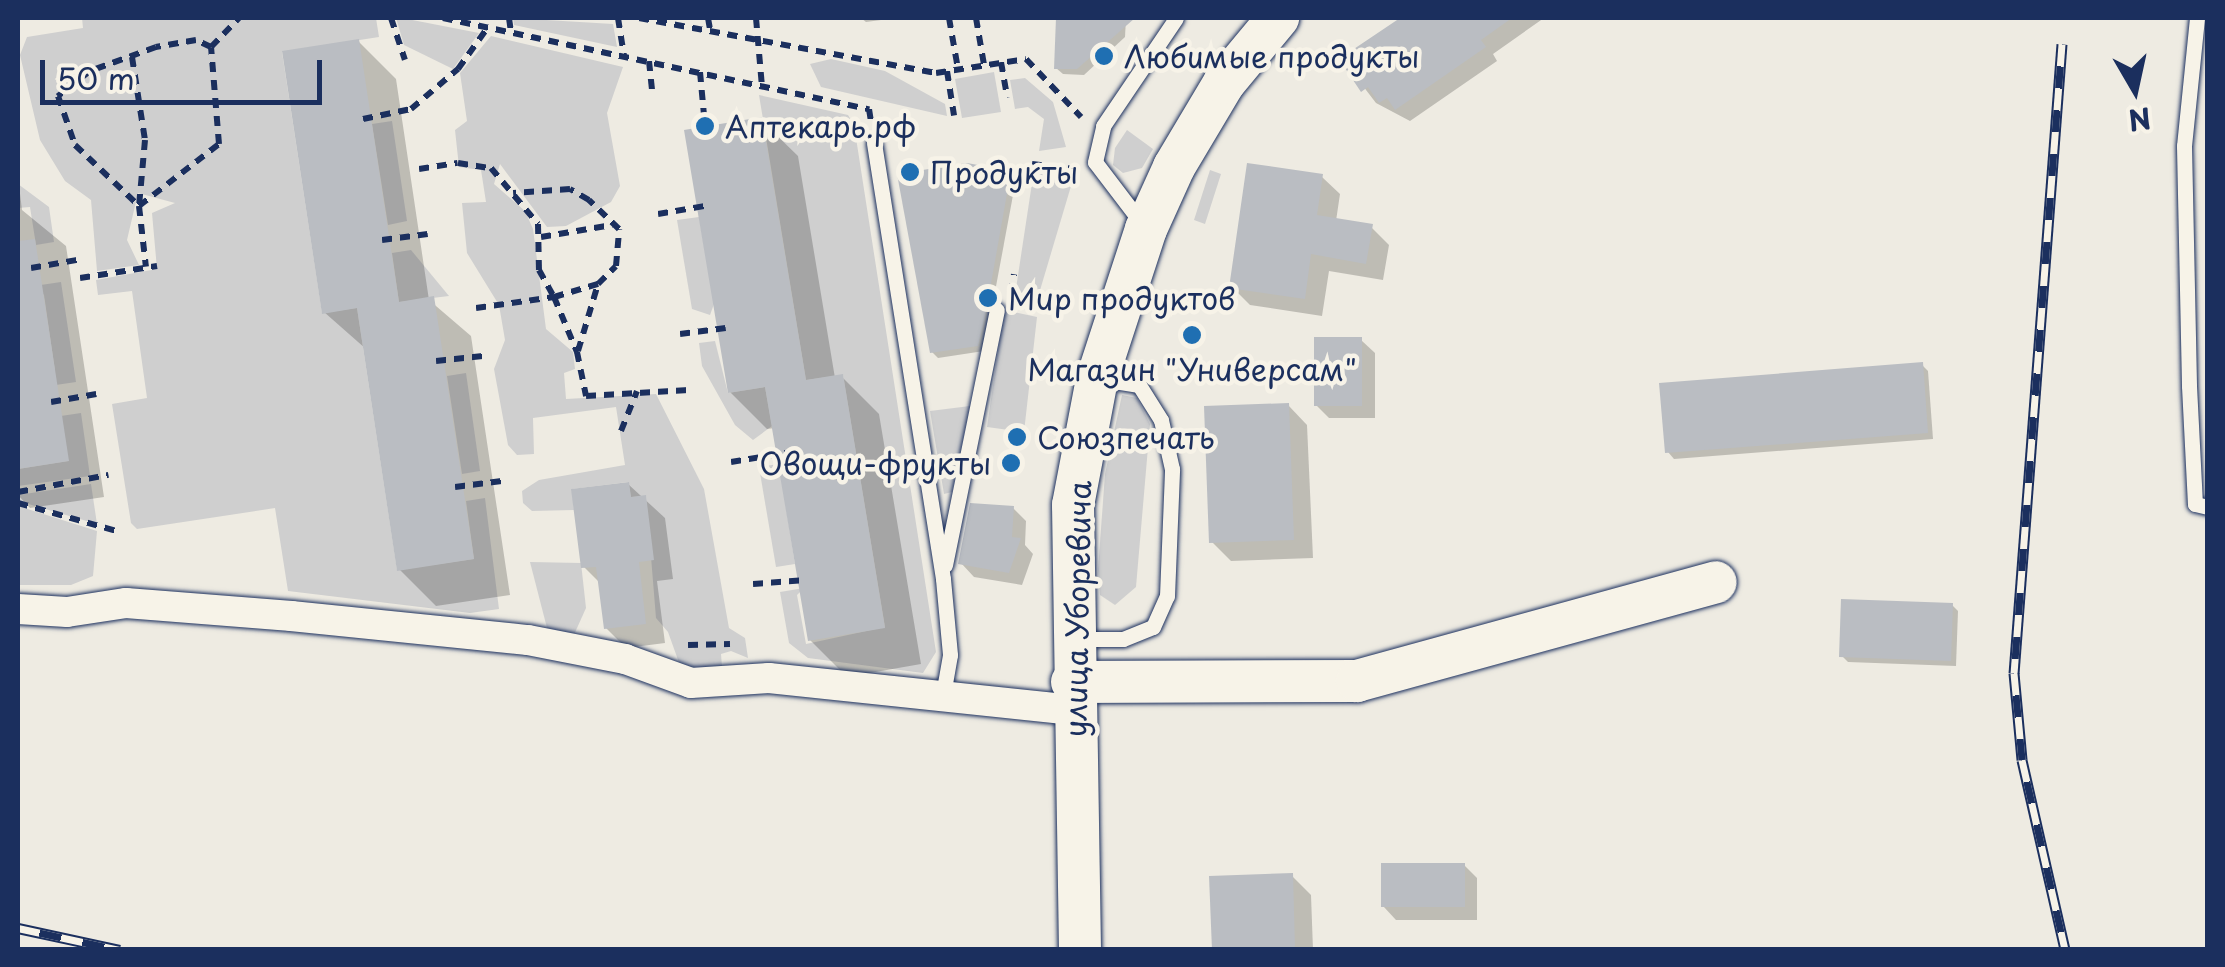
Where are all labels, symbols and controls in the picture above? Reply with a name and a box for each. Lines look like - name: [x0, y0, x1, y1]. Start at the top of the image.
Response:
- place label: Любимые продукты: [1124, 38, 1419, 74]
- scale bar: [45, 40, 328, 102]
- north arrow: [2085, 40, 2185, 140]
- marker: Любимые продукты: [1093, 45, 1115, 67]
- text: 50 m: [57, 55, 135, 100]
- text: N: [2125, 97, 2154, 143]
- place label: Аптекарь.рф: [725, 108, 916, 144]
- marker: Аптекарь.рф: [694, 115, 716, 137]
- place label: Продукты: [930, 154, 1078, 190]
- marker: Продукты: [899, 161, 921, 183]
- place label: Мир продуктов: [1008, 280, 1236, 316]
- marker: Мир продуктов: [977, 287, 999, 309]
- marker: Магазин "Универсам": [1181, 324, 1203, 346]
- place label: Магазин "Универсам": [1027, 351, 1357, 387]
- place label: Союзпечать: [1037, 419, 1215, 455]
- marker: Союзпечать: [1006, 426, 1028, 448]
- place label: Овощи-фрукты: [759, 445, 991, 481]
- marker: Овощи-фрукты: [1000, 452, 1022, 474]
- street label: улица Уборевича: [1057, 480, 1097, 738]

